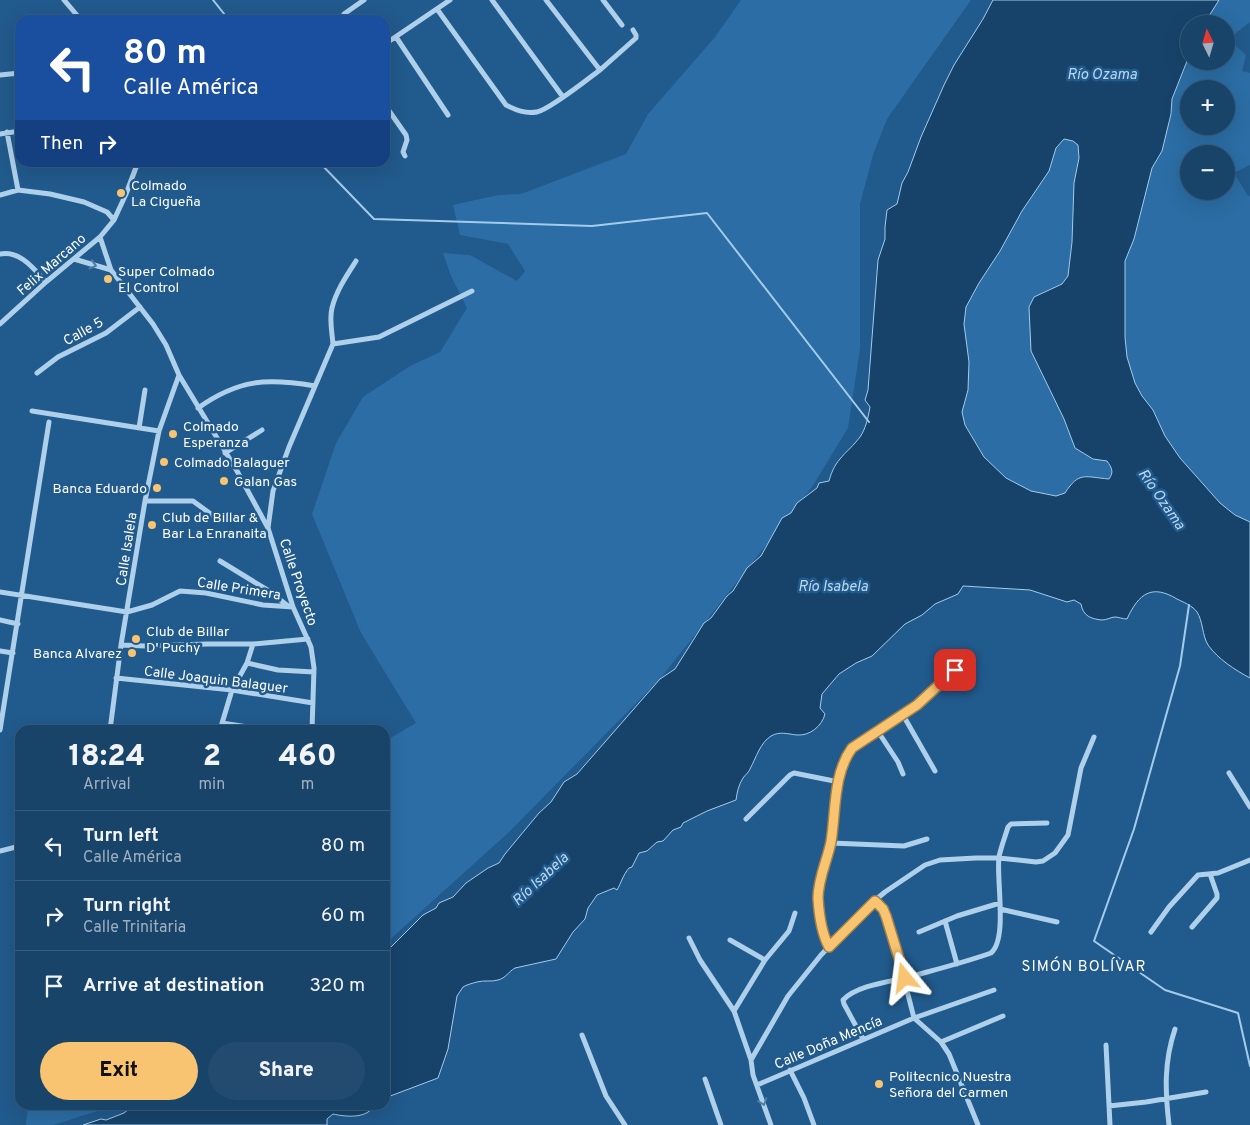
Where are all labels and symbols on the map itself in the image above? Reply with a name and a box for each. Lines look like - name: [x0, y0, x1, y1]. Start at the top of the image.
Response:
- north arrow: [1180, 15, 1235, 70]
- water label: Río Ozama: [1067, 66, 1137, 85]
- place label: Colmado La Cigueña: [131, 178, 201, 211]
- marker: Colmado La Cigueña: [115, 187, 127, 199]
- street label: Felix Marcano: [14, 230, 90, 300]
- one-way arrow: [88, 259, 96, 269]
- place label: Super Colmado El Control: [118, 264, 215, 297]
- marker: Super Colmado El Control: [102, 273, 114, 285]
- street label: Calle 5: [61, 314, 107, 350]
- place label: Colmado Esperanza: [183, 419, 249, 452]
- marker: Colmado Esperanza: [167, 428, 179, 440]
- place label: Colmado Balaguer: [174, 455, 290, 472]
- marker: Colmado Balaguer: [158, 456, 170, 468]
- water label: Río Ozama: [1133, 466, 1189, 534]
- place label: Galan Gas: [234, 474, 297, 491]
- marker: Galan Gas: [218, 475, 230, 487]
- place label: Banca Eduardo: [52, 481, 147, 498]
- marker: Banca Eduardo: [151, 482, 163, 494]
- place label: Club de Billar & Bar La Enranaita: [162, 510, 267, 543]
- street label: Calle Isalela: [113, 511, 142, 587]
- marker: Club de Billar & Bar La Enranaita: [146, 519, 158, 531]
- street label: Calle Proyecto: [275, 537, 321, 629]
- street label: Calle Primera: [196, 574, 282, 604]
- water label: Río Isabela: [798, 578, 868, 597]
- place label: Club de Billar D' Puchy: [146, 624, 230, 657]
- marker: Club de Billar D' Puchy: [130, 633, 142, 645]
- place label: Banca Alvarez: [33, 646, 122, 663]
- marker: Banca Alvarez: [126, 647, 138, 659]
- pin: [934, 649, 976, 691]
- street label: Calle Joaquin Balaguer: [143, 663, 289, 698]
- water label: Río Isabela: [509, 849, 573, 911]
- position arrow: [878, 951, 930, 1003]
- district label: SIMÓN BOLÍVAR: [1022, 956, 1146, 977]
- street label: Calle Doña Mencía: [772, 1013, 885, 1074]
- place label: Politecnico Nuestra Señora del Carmen: [889, 1069, 1011, 1102]
- marker: Politecnico Nuestra Señora del Carmen: [873, 1078, 885, 1090]
- one-way arrow: [757, 1098, 767, 1106]

